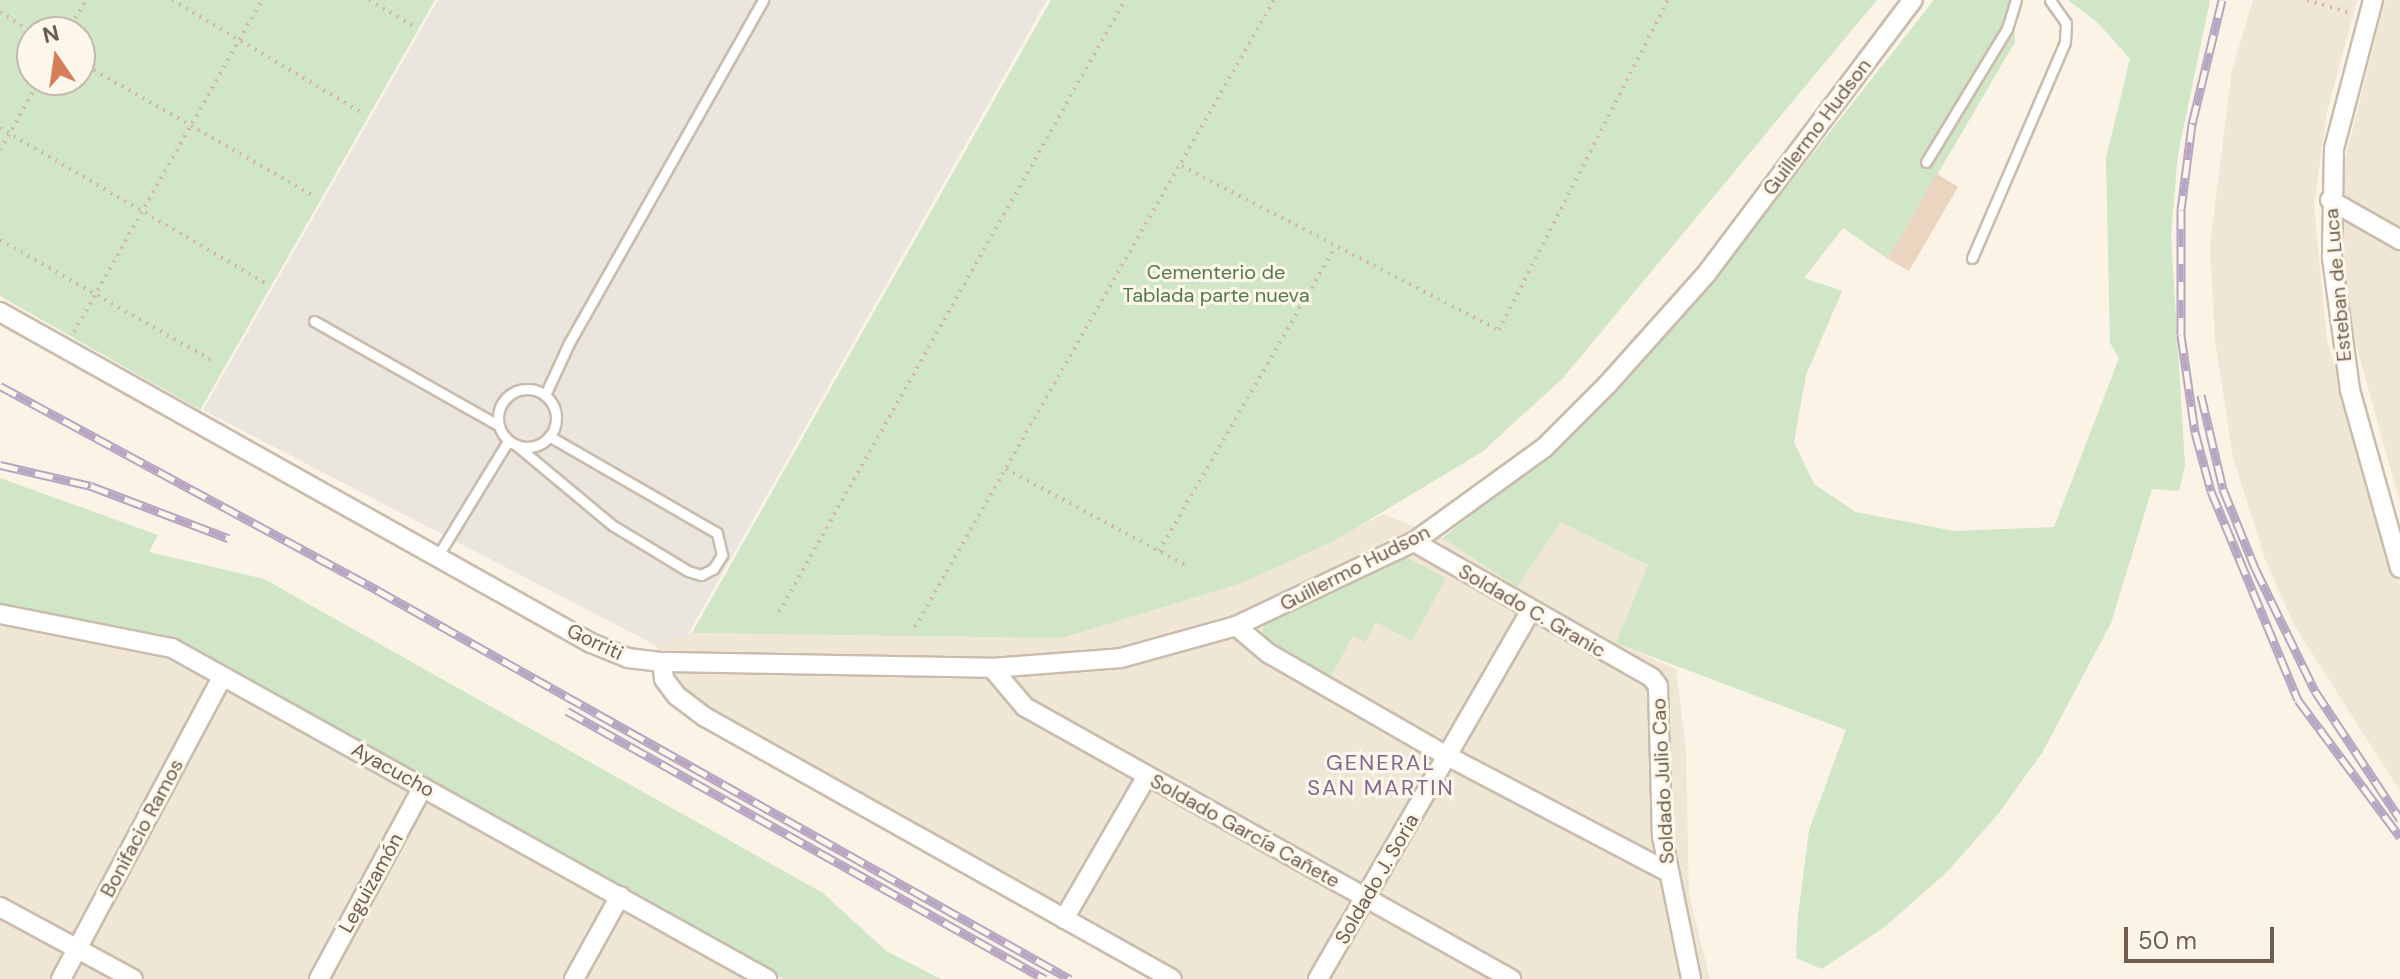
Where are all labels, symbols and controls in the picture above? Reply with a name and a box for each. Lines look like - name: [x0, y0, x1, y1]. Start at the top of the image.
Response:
- north arrow: [16, 16, 96, 96]
- text: N: [40, 18, 62, 50]
- street label: Guillermo Hudson: [1758, 54, 1876, 200]
- street label: Esteban de Luca: [2319, 207, 2357, 363]
- park label: Cementerio de Tablada parte nueva: [1122, 260, 1310, 307]
- street label: Guillermo Hudson: [1276, 520, 1434, 616]
- street label: Soldado C. Granic: [1454, 559, 1610, 663]
- street label: Gorriti: [563, 619, 627, 665]
- street label: Soldado Julio Cao: [1647, 697, 1679, 865]
- street label: Ayacucho: [347, 737, 439, 803]
- district label: GENERAL SAN MARTIN: [1307, 749, 1455, 800]
- street label: Bonifacio Ramos: [95, 755, 189, 901]
- street label: Soldado García Cañete: [1146, 769, 1344, 893]
- street label: Soldado J. Soria: [1330, 810, 1424, 948]
- street label: Leguizamón: [334, 829, 408, 937]
- scale bar: [2128, 911, 2278, 961]
- text: 50 m: [2138, 925, 2197, 956]

